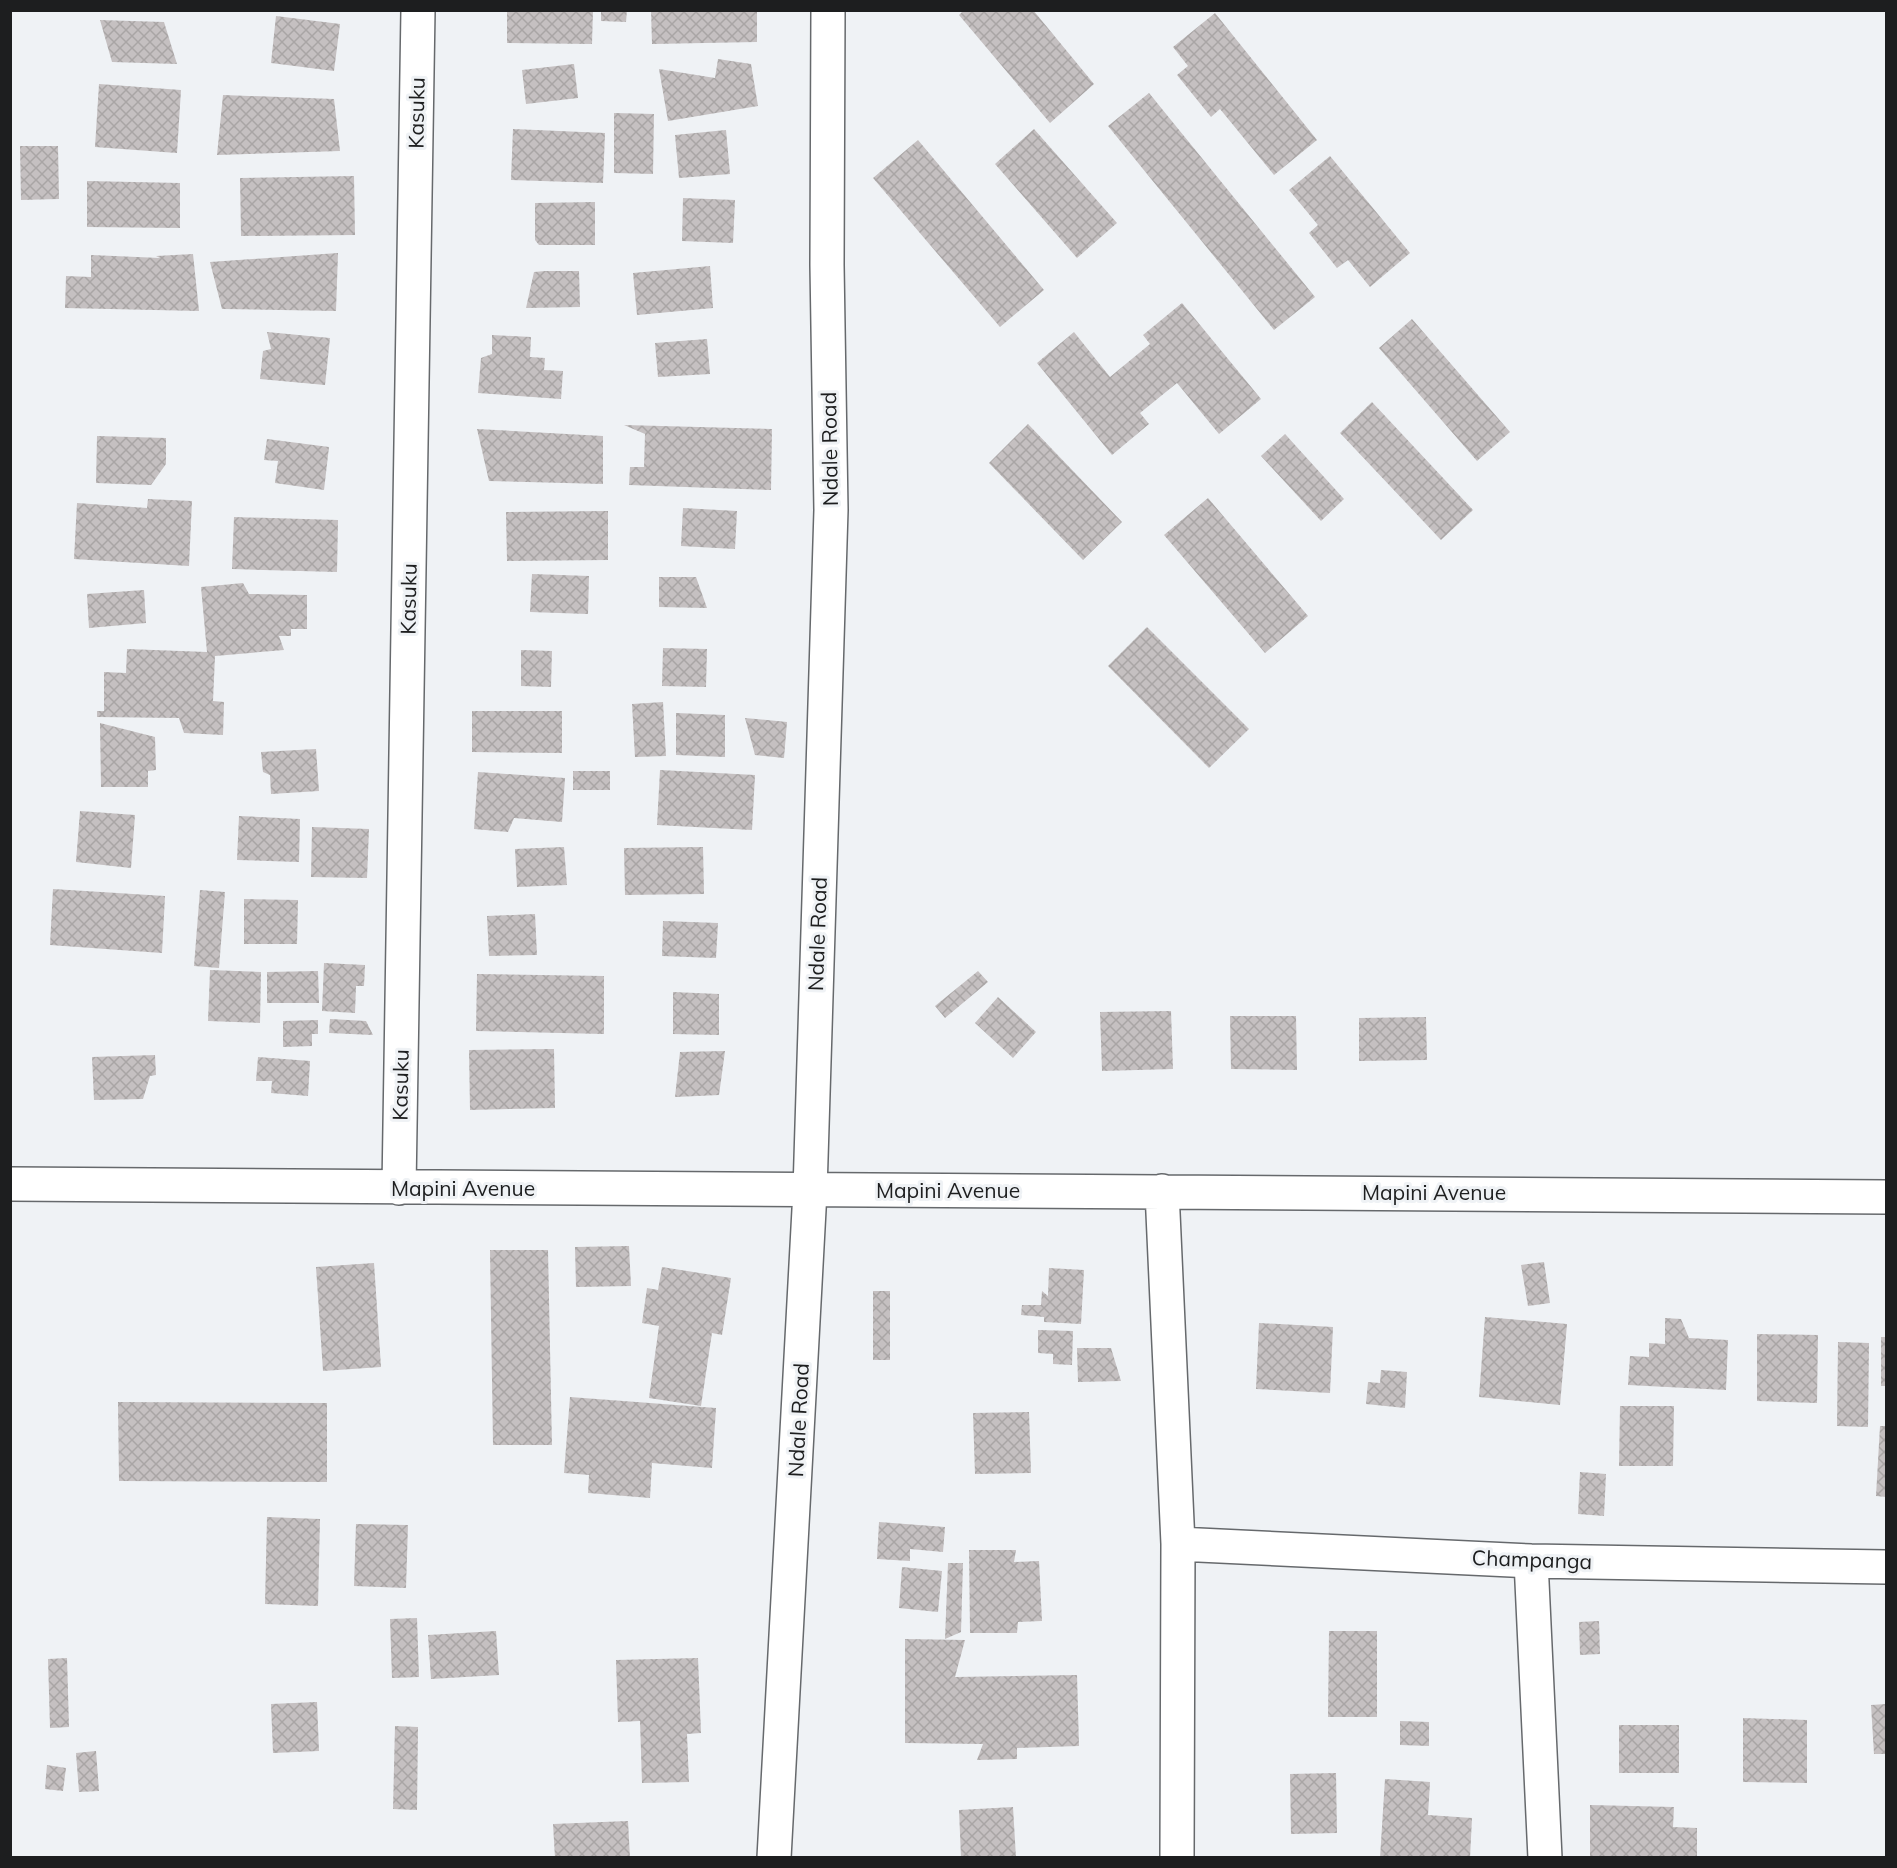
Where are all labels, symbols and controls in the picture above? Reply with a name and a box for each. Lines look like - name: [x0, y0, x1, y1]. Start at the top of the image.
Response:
- street label: Kasuku: [402, 77, 430, 149]
- street label: Ndale Road: [815, 392, 843, 506]
- street label: Kasuku: [394, 563, 422, 635]
- street label: Ndale Road: [802, 876, 832, 992]
- street label: Kasuku: [386, 1049, 414, 1121]
- street label: Mapini Avenue: [391, 1175, 535, 1201]
- street label: Mapini Avenue: [876, 1177, 1020, 1203]
- street label: Mapini Avenue: [1362, 1179, 1506, 1205]
- street label: Ndale Road: [782, 1362, 814, 1478]
- street label: Champanga: [1471, 1544, 1593, 1574]

